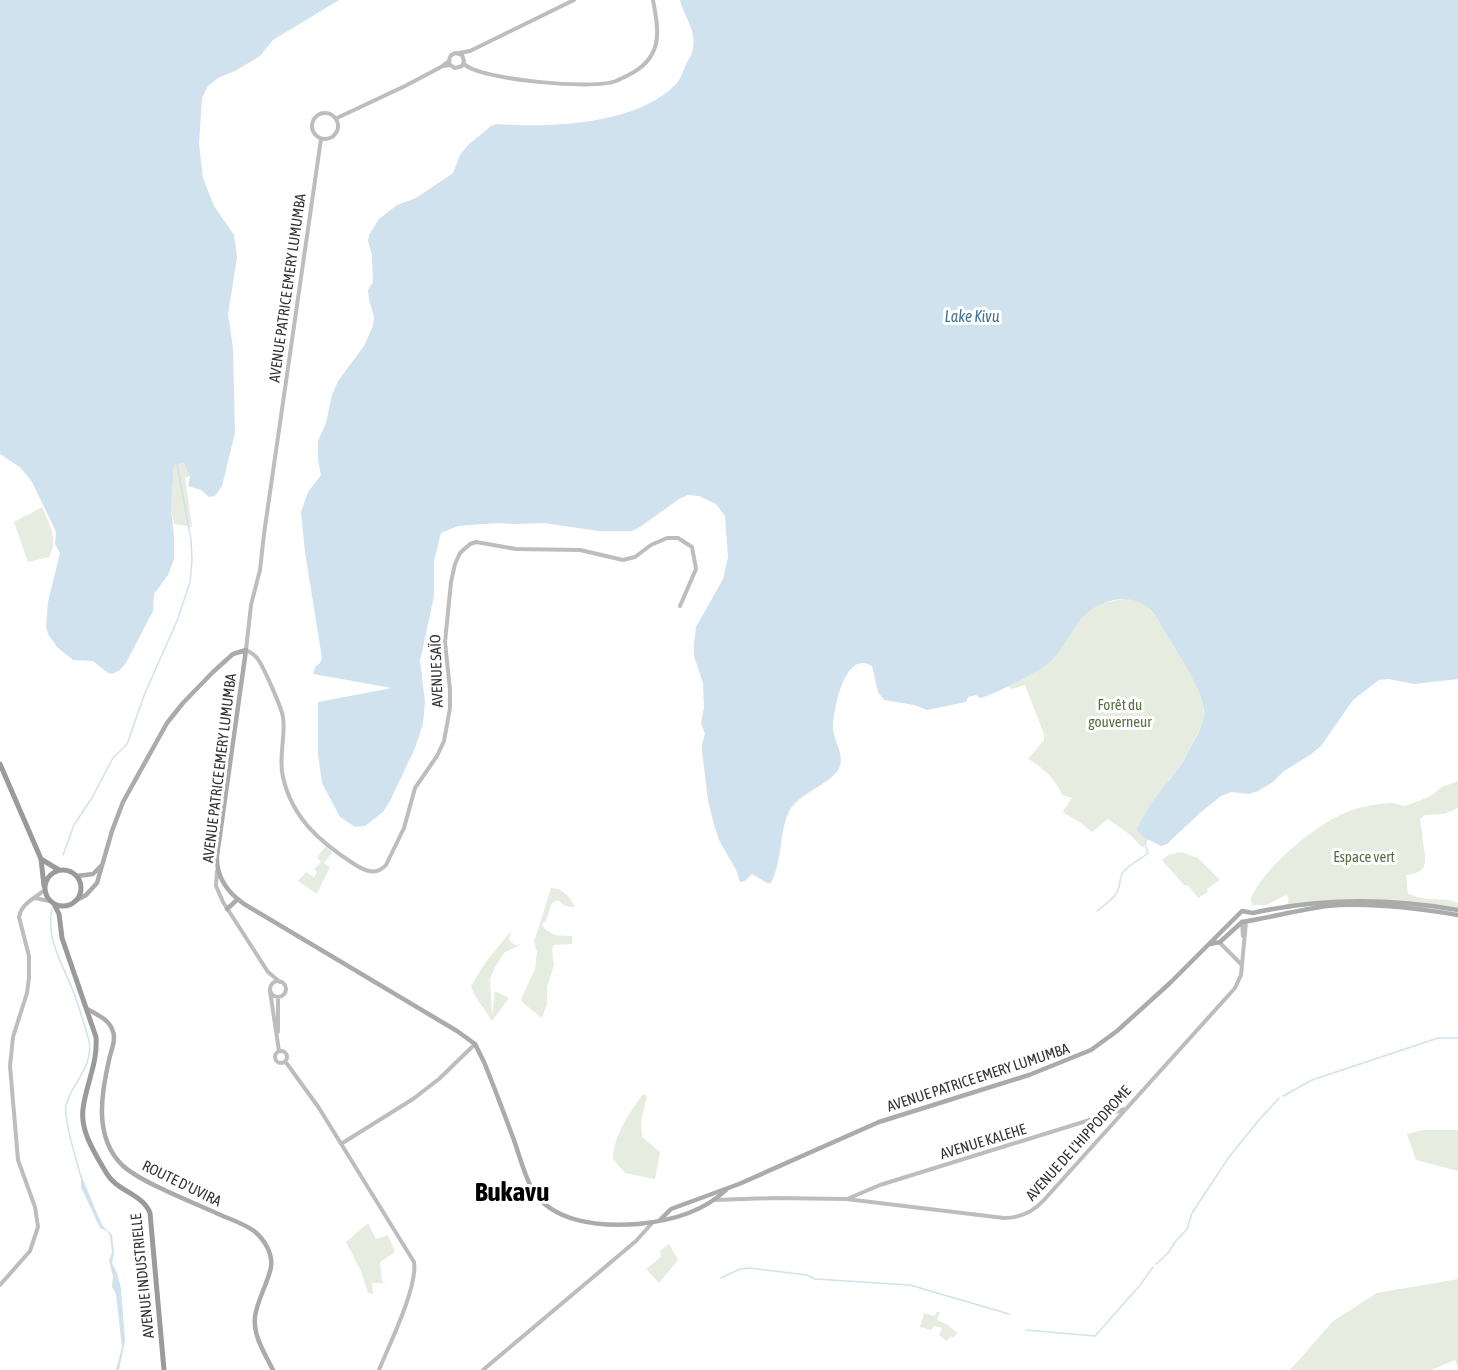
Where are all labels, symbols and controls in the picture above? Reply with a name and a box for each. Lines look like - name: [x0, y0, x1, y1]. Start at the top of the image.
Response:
- street label: AVENUE PATRICE EMERY LUMUMBA: [265, 192, 309, 384]
- water label: Lake Kivu: [945, 307, 1000, 325]
- street label: AVENUE SAÏO: [426, 634, 446, 708]
- street label: AVENUE PATRICE EMERY LUMUMBA: [199, 672, 239, 864]
- park label: Forêt du gouverneur: [1088, 696, 1152, 730]
- park label: Espace vert: [1333, 848, 1395, 865]
- street label: AVENUE PATRICE EMERY LUMUMBA: [885, 1039, 1072, 1115]
- street label: AVENUE DE L'HIPPODROME: [1022, 1082, 1134, 1204]
- street label: AVENUE KALEHE: [938, 1120, 1029, 1162]
- street label: ROUTE D'UVIRA: [140, 1157, 225, 1210]
- district label: Bukavu: [475, 1176, 549, 1207]
- street label: AVENUE INDUSTRIELLE: [127, 1212, 157, 1339]

